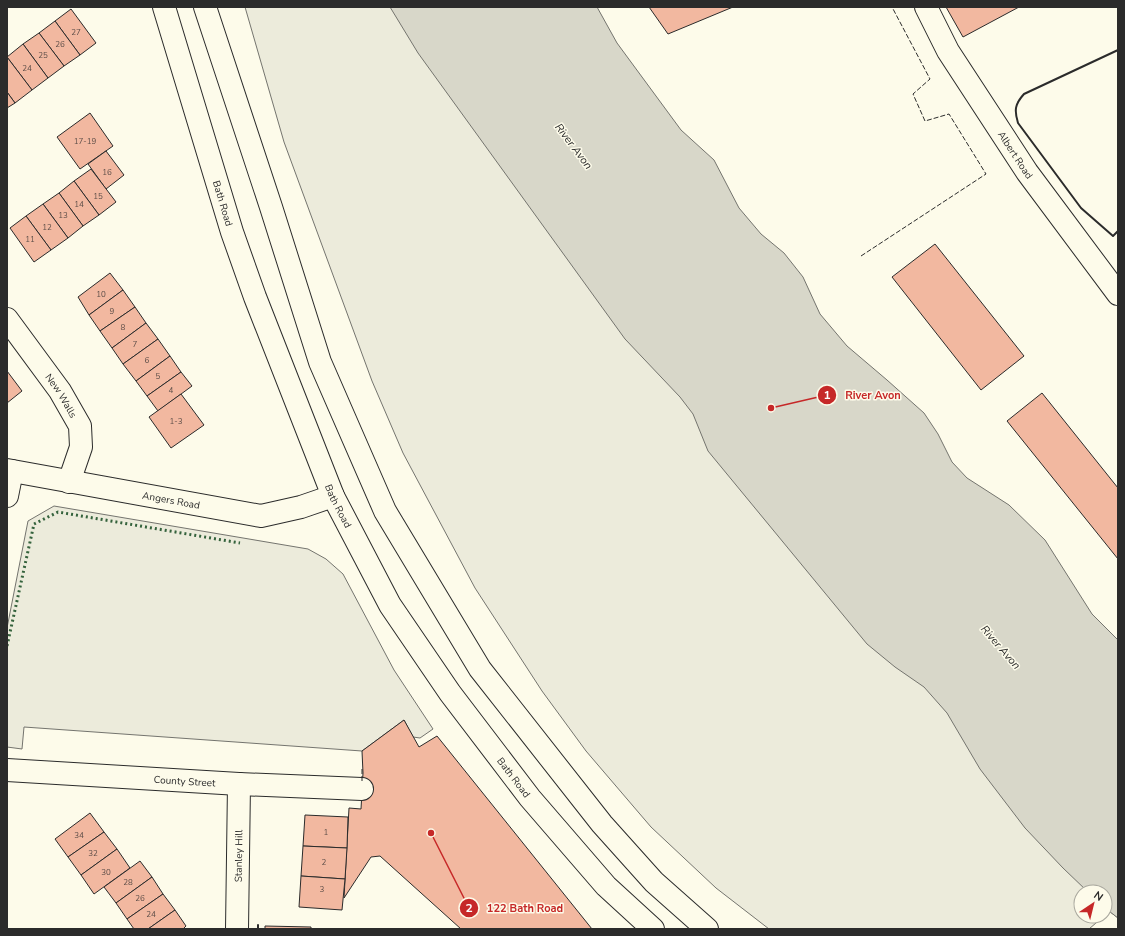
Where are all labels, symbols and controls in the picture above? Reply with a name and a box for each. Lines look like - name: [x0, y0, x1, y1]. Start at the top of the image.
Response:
- house number: 27: [71, 27, 81, 38]
- house number: 26: [55, 39, 65, 50]
- house number: 25: [38, 50, 48, 61]
- house number: 24: [22, 63, 32, 74]
- water label: River Avon: [551, 120, 596, 172]
- street label: Albert Road: [994, 128, 1036, 182]
- house number: 17-19: [74, 136, 96, 147]
- house number: 16: [102, 167, 112, 178]
- street label: Bath Road: [209, 179, 236, 228]
- house number: 15: [93, 191, 103, 202]
- house number: 14: [74, 199, 84, 210]
- house number: 13: [58, 210, 68, 221]
- house number: 12: [42, 222, 52, 233]
- house number: 11: [25, 234, 35, 245]
- house number: 10: [96, 289, 106, 300]
- house number: 9: [110, 306, 115, 317]
- house number: 8: [121, 322, 126, 333]
- house number: 7: [133, 339, 138, 350]
- house number: 6: [145, 355, 150, 366]
- street label: New Walls: [41, 371, 80, 421]
- house number: 5: [156, 371, 161, 382]
- callout: River Avon: [817, 383, 909, 406]
- house number: 4: [169, 385, 174, 396]
- text: 1: [823, 387, 831, 403]
- text: River Avon: [845, 388, 901, 403]
- house number: 1-3: [170, 416, 183, 427]
- street label: Bath Road: [321, 482, 355, 531]
- street label: Angers Road: [141, 489, 201, 513]
- water label: River Avon: [977, 622, 1024, 673]
- street label: Bath Road: [493, 755, 533, 801]
- street label: County Street: [153, 773, 216, 791]
- house number: 1: [324, 827, 329, 838]
- house number: 34: [74, 830, 84, 841]
- street label: Stanley Hill: [232, 830, 246, 882]
- house number: 32: [88, 848, 98, 859]
- house number: 2: [322, 857, 327, 868]
- house number: 30: [101, 867, 111, 878]
- house number: 28: [123, 877, 133, 888]
- house number: 3: [320, 884, 325, 895]
- north arrow: [1073, 884, 1113, 924]
- text: N: [1091, 888, 1106, 905]
- house number: 26: [135, 893, 145, 904]
- callout: 122 Bath Road: [459, 896, 571, 919]
- text: 2: [465, 900, 473, 916]
- text: 122 Bath Road: [487, 901, 563, 916]
- house number: 24: [146, 909, 156, 920]

